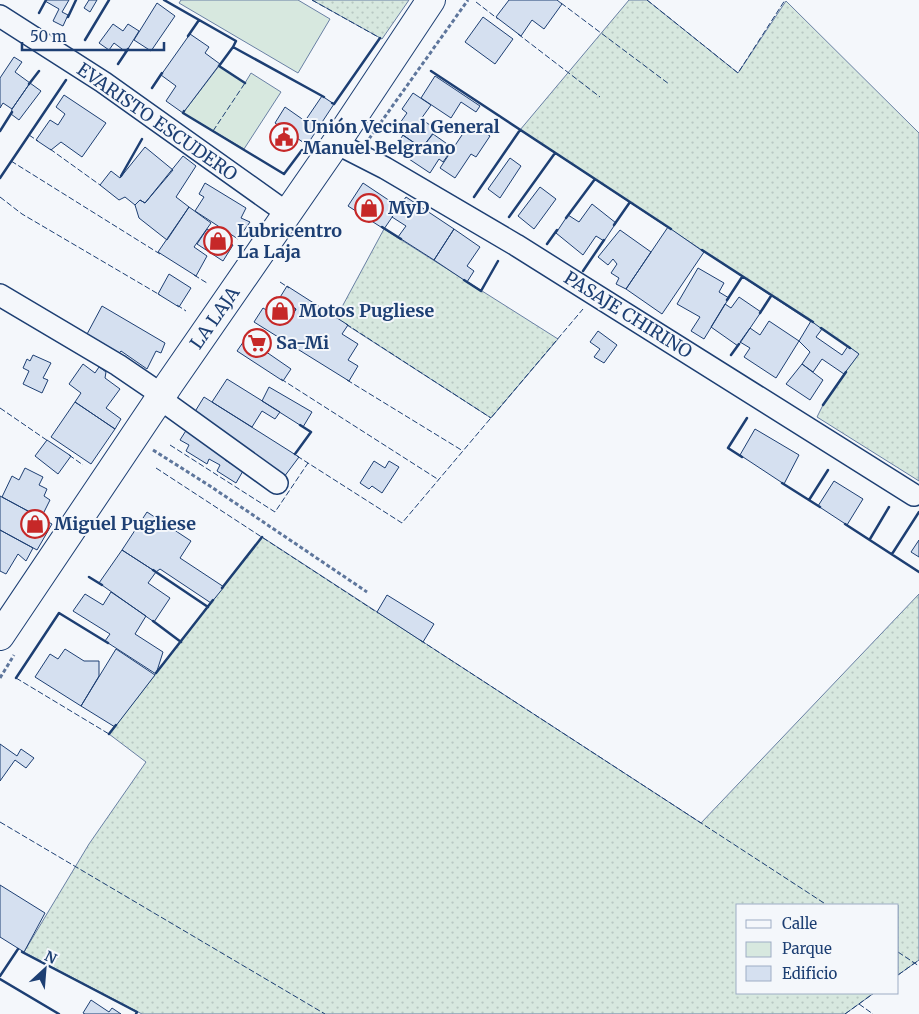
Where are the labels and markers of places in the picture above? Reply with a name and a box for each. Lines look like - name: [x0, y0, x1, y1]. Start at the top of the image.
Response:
- place label: Unión Vecinal General Manuel Belgrano: [303, 115, 500, 159]
- public building icon: Unión Vecinal General Manuel Belgrano: [269, 122, 299, 152]
- shop icon: MyD: [354, 193, 384, 223]
- place label: MyD: [388, 196, 430, 219]
- place label: Lubricentro La Laja: [237, 219, 342, 263]
- shop icon: Lubricentro La Laja: [203, 226, 233, 256]
- shop icon: Motos Pugliese: [265, 296, 295, 326]
- place label: Motos Pugliese: [299, 299, 435, 322]
- supermarket icon: Sa-Mi: [242, 328, 272, 358]
- place label: Sa-Mi: [276, 331, 329, 354]
- shop icon: Miguel Pugliese: [20, 509, 50, 539]
- place label: Miguel Pugliese: [54, 512, 196, 535]

